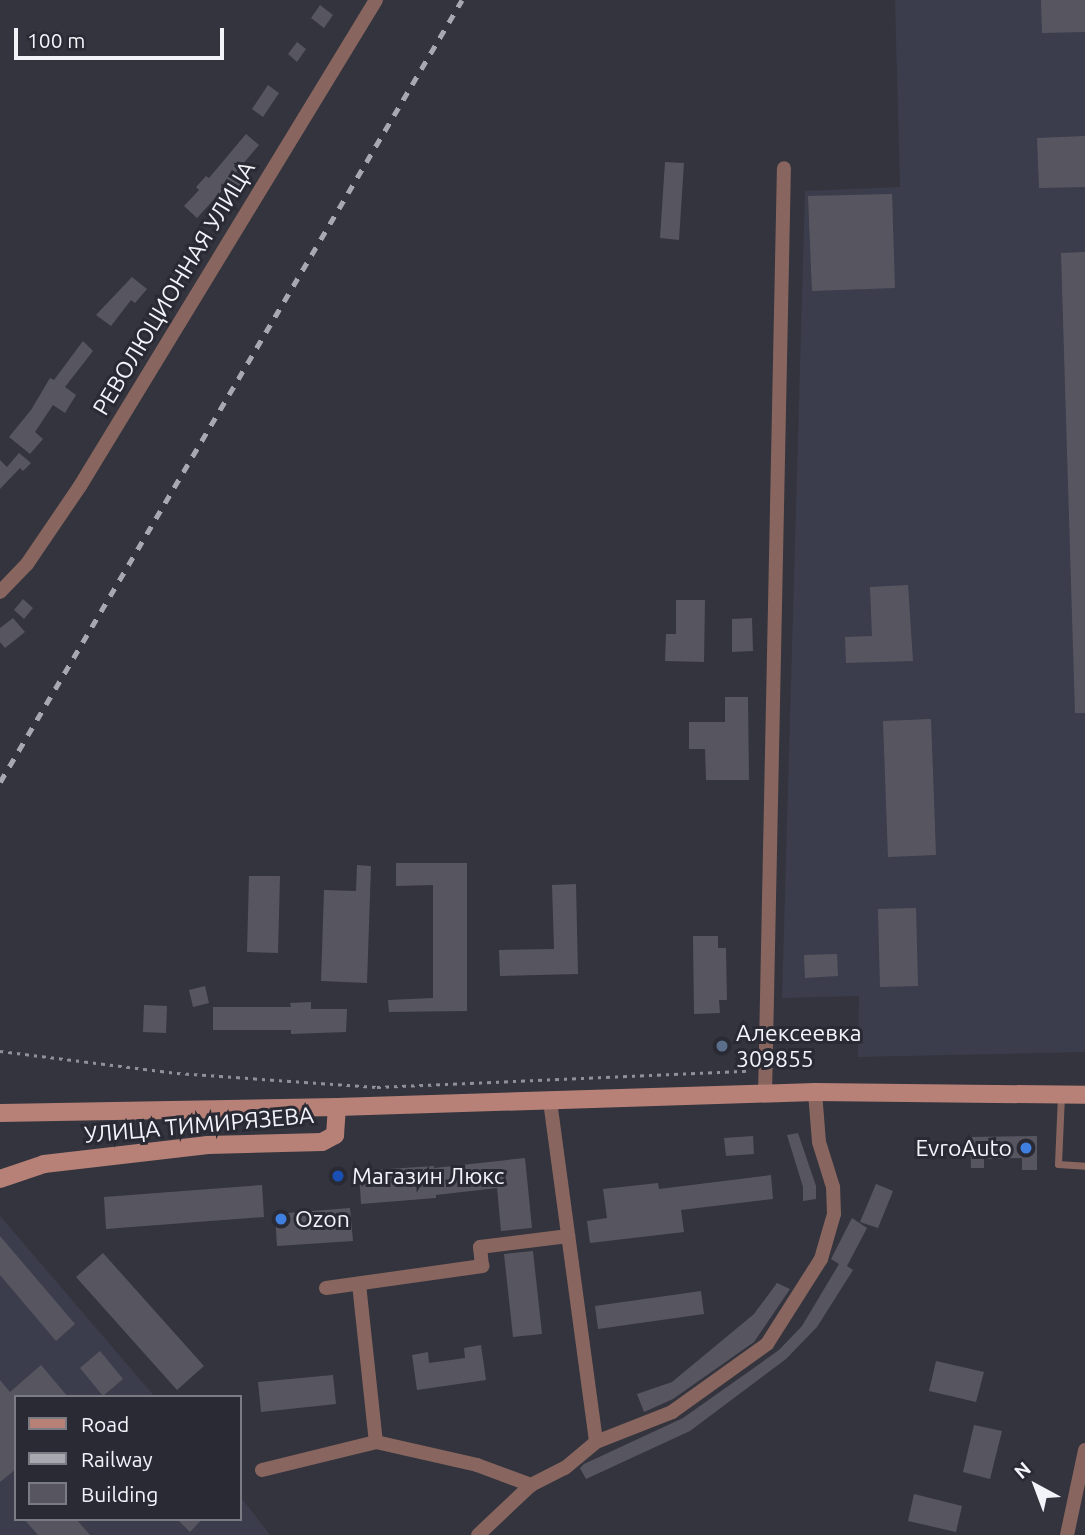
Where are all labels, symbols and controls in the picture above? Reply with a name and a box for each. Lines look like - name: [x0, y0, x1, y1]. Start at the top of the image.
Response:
- scale bar: [18, 14, 228, 58]
- text: 100 m: [27, 28, 85, 52]
- street label: РЕВОЛЮЦИОННАЯ УЛИЦА: [87, 156, 261, 420]
- place label: Алексеевка 309855: [736, 1019, 862, 1073]
- marker: Алексеевка 309855: [714, 1038, 730, 1054]
- street label: УЛИЦА ТИМИРЯЗЕВА: [83, 1101, 315, 1149]
- place label: EvroAuto: [915, 1134, 1012, 1162]
- marker: EvroAuto: [1018, 1140, 1034, 1156]
- place label: Магазин Люкс: [352, 1162, 505, 1190]
- marker: Магазин Люкс: [330, 1168, 346, 1184]
- place label: Ozon: [295, 1205, 350, 1233]
- marker: Ozon: [273, 1211, 289, 1227]
- legend: [14, 1395, 242, 1521]
- text: Road: [81, 1412, 129, 1436]
- text: Railway: [81, 1447, 153, 1471]
- north arrow: [1001, 1451, 1071, 1521]
- text: N: [1010, 1457, 1035, 1483]
- text: Building: [81, 1482, 158, 1506]

